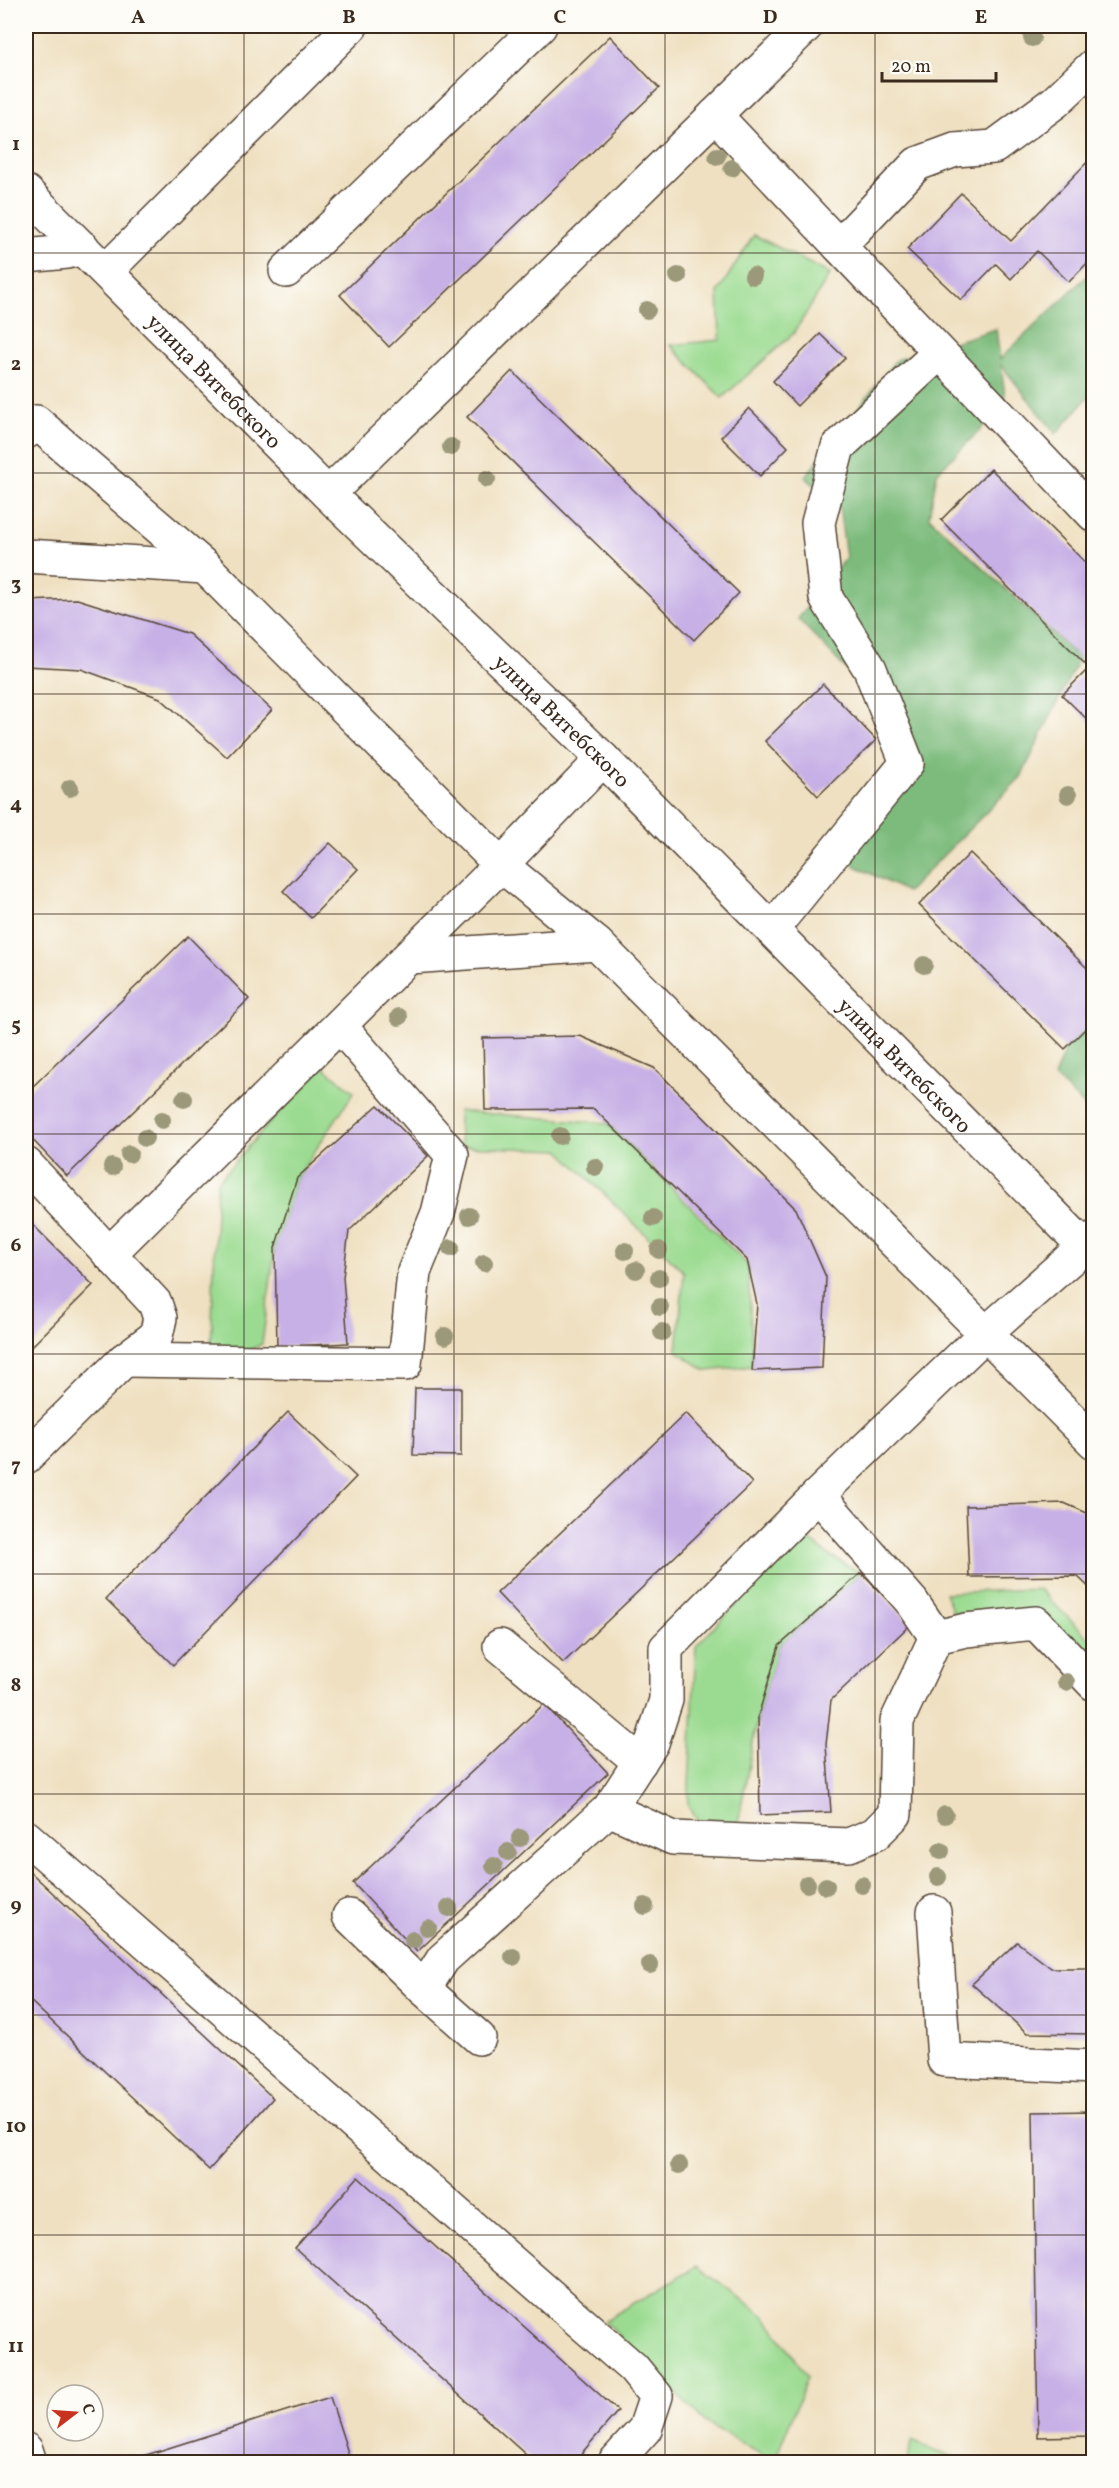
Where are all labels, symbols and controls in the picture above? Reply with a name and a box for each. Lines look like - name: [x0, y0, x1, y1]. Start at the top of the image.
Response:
- text: A: [131, 4, 145, 32]
- text: B: [342, 4, 356, 32]
- text: C: [554, 4, 567, 32]
- text: D: [763, 4, 777, 32]
- text: E: [975, 4, 987, 32]
- scale bar: [882, 45, 996, 83]
- text: 20 m: [891, 55, 931, 80]
- text: 1: [12, 131, 20, 159]
- street label: улица Витебского: [138, 308, 288, 457]
- text: 2: [11, 351, 21, 379]
- text: 3: [11, 571, 21, 599]
- street label: улица Витебского: [485, 648, 636, 796]
- text: 4: [10, 791, 22, 819]
- street label: улица Витебского: [829, 992, 978, 1142]
- text: 5: [11, 1012, 21, 1040]
- text: 6: [11, 1232, 22, 1260]
- text: 7: [11, 1452, 21, 1480]
- text: 8: [11, 1672, 21, 1700]
- text: 9: [10, 1892, 22, 1920]
- text: 10: [6, 2113, 26, 2141]
- text: 11: [8, 2333, 24, 2361]
- north arrow: [45, 2383, 105, 2443]
- text: С: [75, 2401, 99, 2417]

